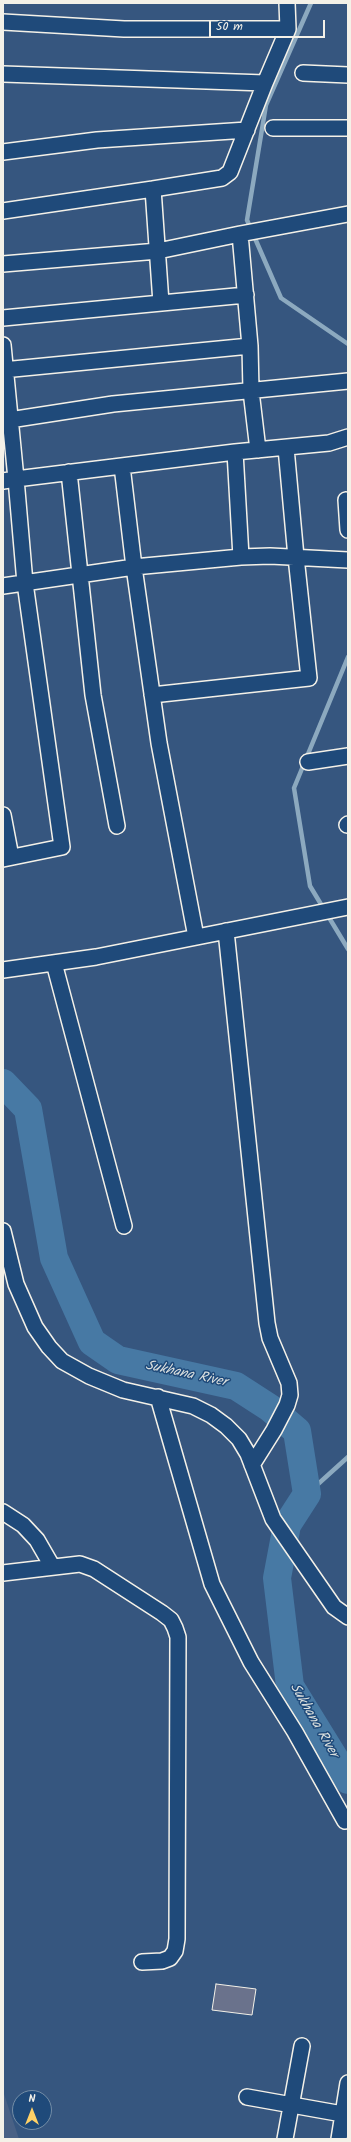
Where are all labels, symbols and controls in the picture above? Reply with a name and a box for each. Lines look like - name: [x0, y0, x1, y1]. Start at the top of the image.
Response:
- scale bar: [211, 12, 327, 38]
- text: 50 m: [216, 17, 243, 36]
- water label: Sukhana River: [144, 1358, 228, 1392]
- water label: Sukhana River: [285, 1681, 341, 1761]
- north arrow: [12, 2090, 52, 2130]
- text: N: [29, 2090, 35, 2108]

